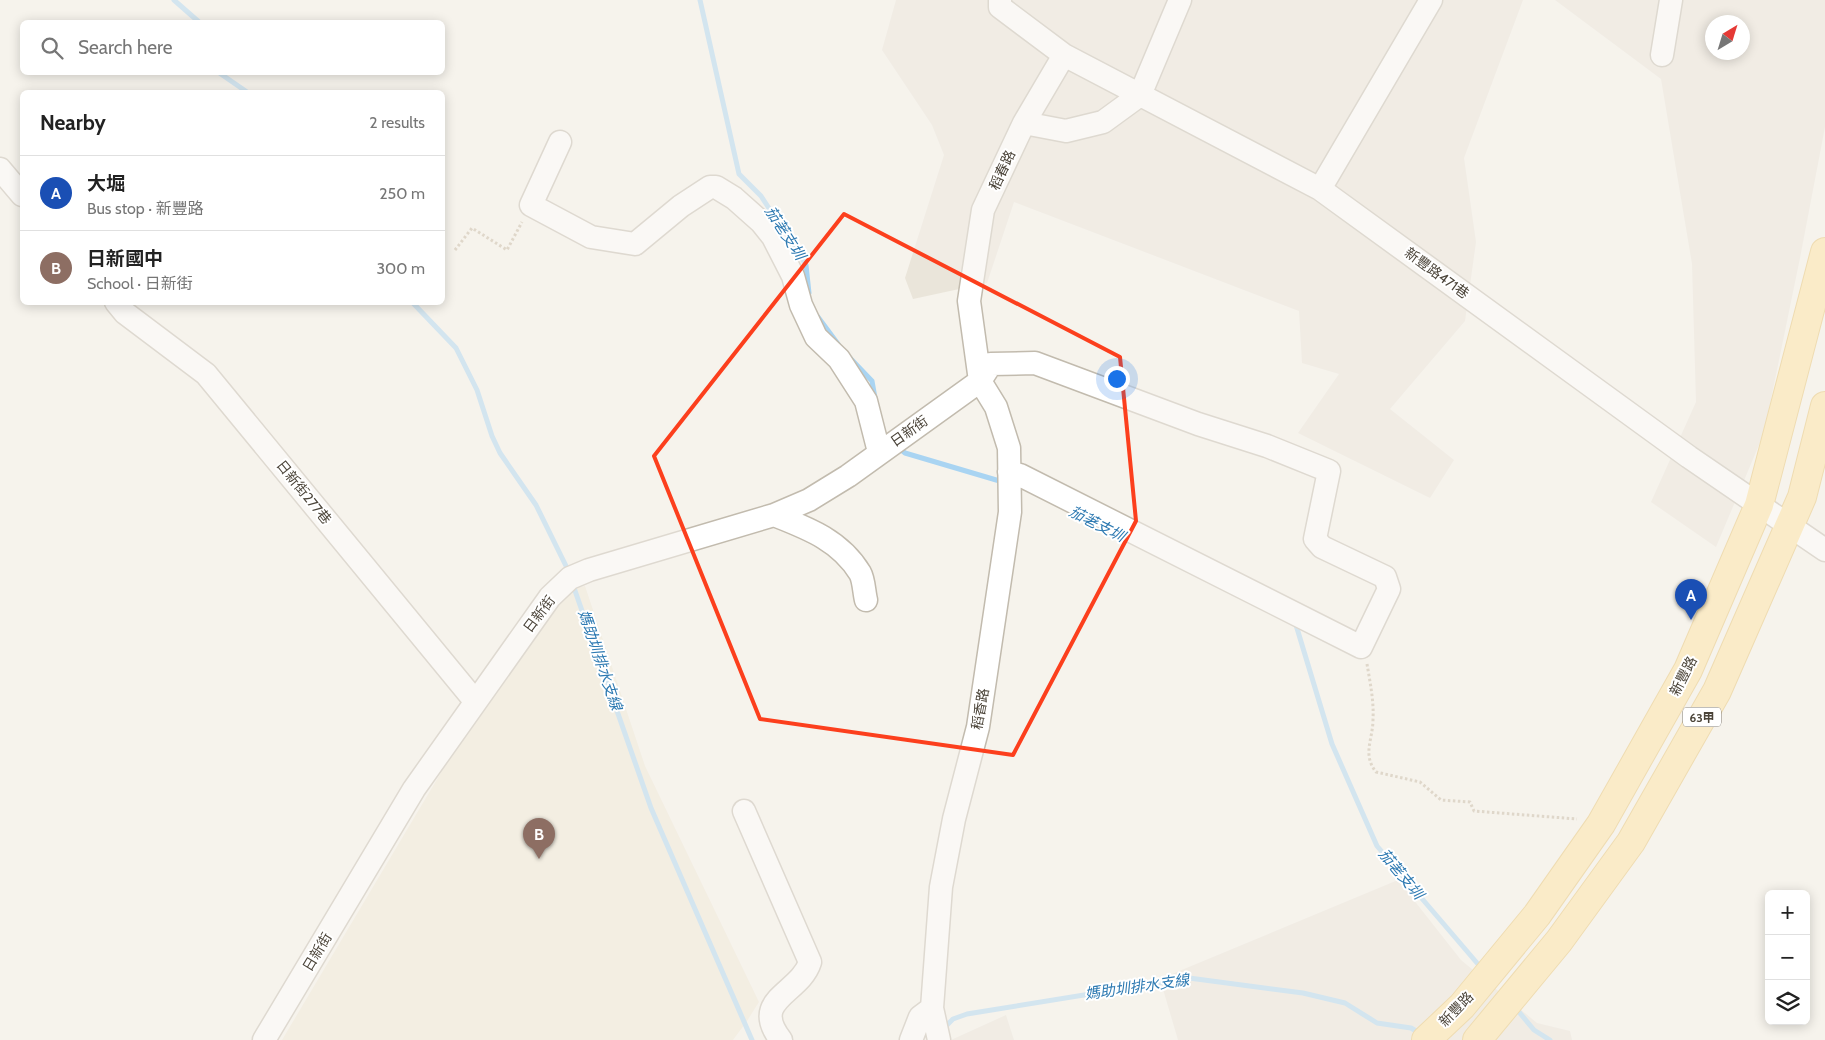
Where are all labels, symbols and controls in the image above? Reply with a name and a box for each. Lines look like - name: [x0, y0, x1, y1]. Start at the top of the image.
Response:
- north arrow: [1705, 15, 1750, 60]
- search box: [20, 20, 445, 75]
- icon: search: [38, 34, 66, 62]
- text: Search here: [78, 36, 172, 59]
- text: Nearby: [40, 110, 106, 135]
- text: 2 results: [369, 113, 425, 132]
- street label: 稻春路: [985, 147, 1019, 193]
- text: 大堀: [87, 172, 125, 195]
- text: A: [51, 184, 61, 203]
- text: 250 m: [379, 184, 425, 203]
- text: Bus stop · 新豐路: [87, 199, 204, 218]
- water label: 茄荖支圳: [761, 203, 810, 265]
- street label: 新豐路471巷: [1401, 243, 1473, 303]
- text: 日新國中: [87, 247, 163, 270]
- text: B: [51, 259, 61, 278]
- text: 300 m: [376, 259, 425, 278]
- text: School · 日新街: [87, 274, 193, 293]
- your location: [1104, 366, 1130, 392]
- street label: 日新街: [887, 412, 931, 450]
- street label: 日新街277巷: [273, 456, 335, 528]
- water label: 茄荖支圳: [1066, 502, 1130, 547]
- pin: A: [1675, 579, 1707, 620]
- street label: 日新街: [519, 592, 559, 636]
- water label: 媽助圳排水支線: [574, 607, 626, 714]
- street label: 新豐路: [1665, 653, 1701, 699]
- street label: 稻香路: [967, 687, 993, 731]
- road number: 63甲: [1683, 708, 1721, 726]
- pin: B: [523, 818, 555, 859]
- water label: 茄荖支圳: [1375, 845, 1428, 904]
- map controls: [1765, 890, 1810, 1025]
- button: +: [1765, 890, 1810, 935]
- street label: 日新街: [298, 929, 336, 975]
- button: −: [1765, 935, 1810, 980]
- water label: 媽助圳排水支線: [1084, 971, 1192, 1003]
- button: layers: [1765, 980, 1810, 1025]
- street label: 新豐路: [1435, 988, 1477, 1030]

